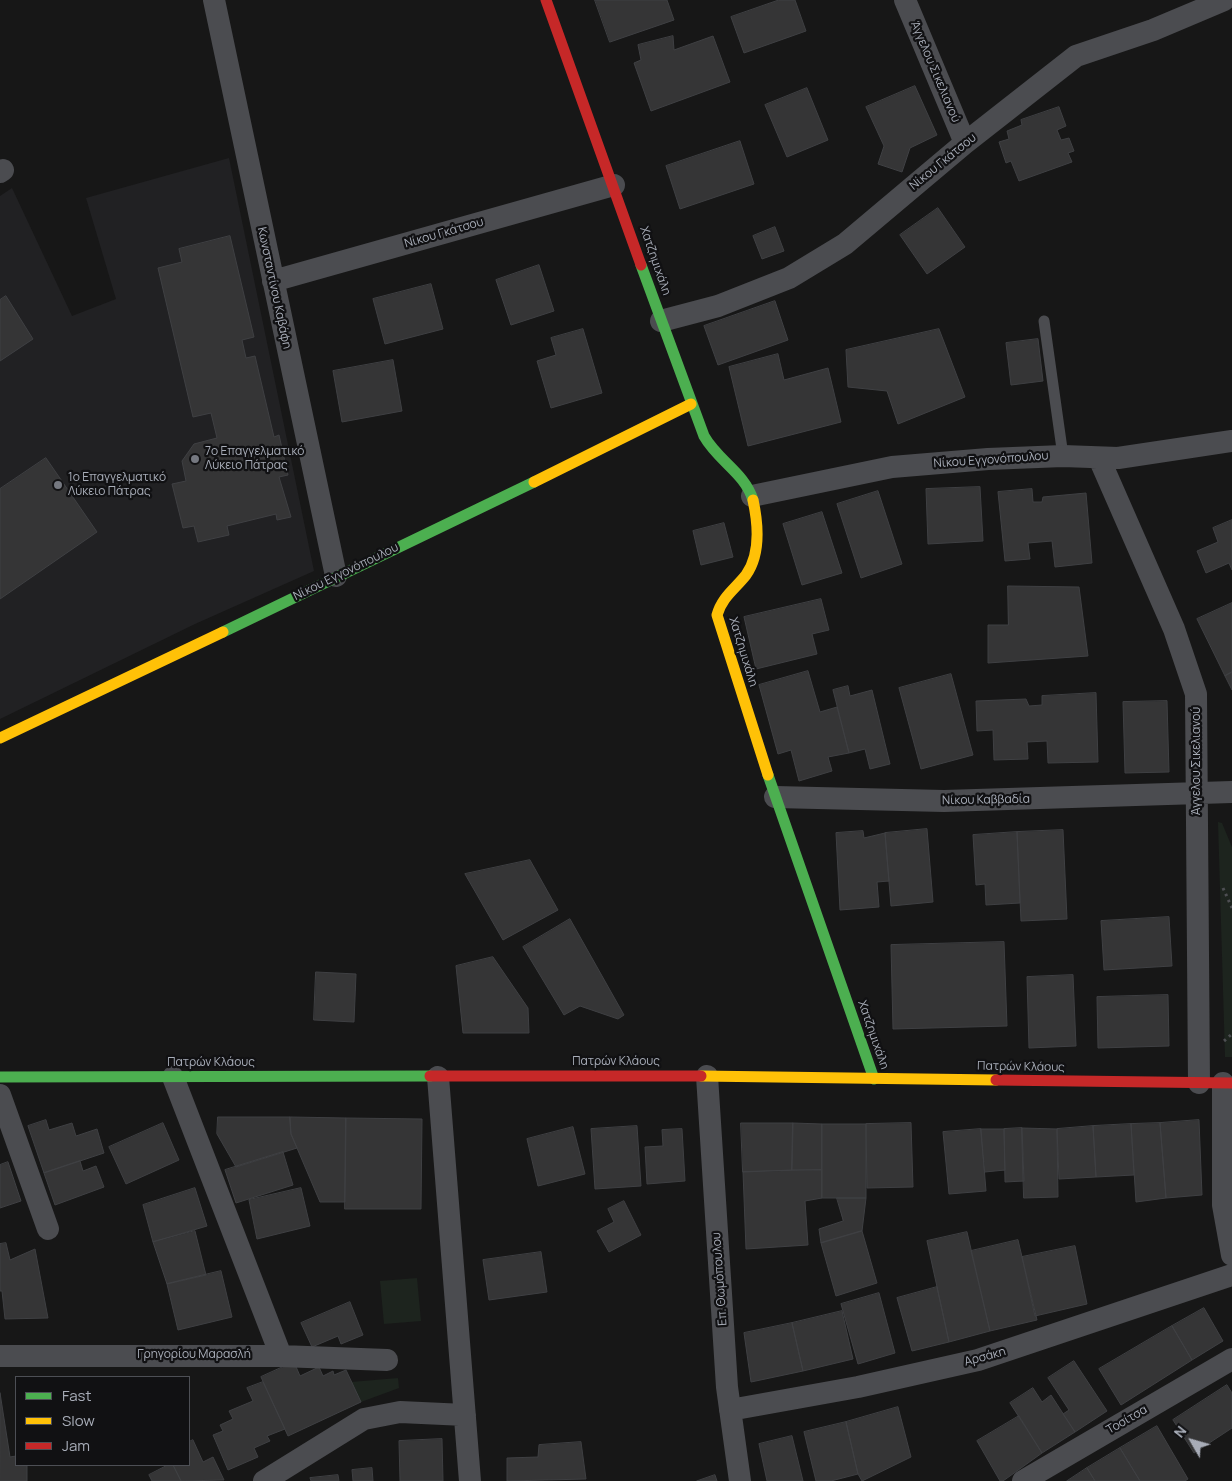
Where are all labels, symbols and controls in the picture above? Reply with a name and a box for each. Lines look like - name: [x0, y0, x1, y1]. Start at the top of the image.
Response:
- street label: Άγγελου Σικελιανού: [907, 19, 963, 125]
- street label: Νίκου Γκάτσου: [907, 131, 979, 193]
- street label: Νίκου Γκάτσου: [403, 215, 485, 251]
- street label: Χατζημιχάλη: [636, 225, 674, 297]
- street label: Κωνσταντίνου Καβάφη: [254, 226, 294, 350]
- place label: 7ο Επαγγελματικό Λύκειο Πάτρας: [205, 445, 304, 473]
- street label: Νίκου Εγγονόπουλου: [933, 449, 1049, 471]
- marker: 7ο Επαγγελματικό Λύκειο Πάτρας: [189, 453, 201, 465]
- place label: 1o Επαγγελματικό Λύκειο Πάτρας: [68, 471, 166, 499]
- marker: 1o Επαγγελματικό Λύκειο Πάτρας: [52, 479, 64, 491]
- street label: Νίκου Εγγονόπουλου: [291, 540, 401, 604]
- street label: Χατζημιχάλη: [726, 616, 760, 688]
- street label: Άγγελου Σικελιανού: [1190, 707, 1204, 815]
- street label: Νίκου Καββαδία: [942, 792, 1030, 808]
- street label: Χατζημιχάλη: [854, 999, 892, 1071]
- street label: Πατρών Κλάους: [572, 1055, 660, 1069]
- street label: Πατρών Κλάους: [167, 1056, 255, 1070]
- street label: Πατρών Κλάους: [977, 1059, 1065, 1075]
- street label: Επ. Θωμόπουλου: [710, 1232, 730, 1326]
- street label: Αρσάκη: [963, 1345, 1007, 1369]
- street label: Γρηγορίου Μαρασλή: [137, 1348, 251, 1362]
- legend: [15, 1376, 190, 1466]
- text: Fast: [62, 1385, 91, 1406]
- street label: Τοσίτσα: [1104, 1403, 1150, 1437]
- text: Slow: [62, 1410, 95, 1431]
- north arrow: [1167, 1416, 1217, 1466]
- text: N: [1169, 1422, 1190, 1441]
- text: Jam: [62, 1435, 90, 1456]

